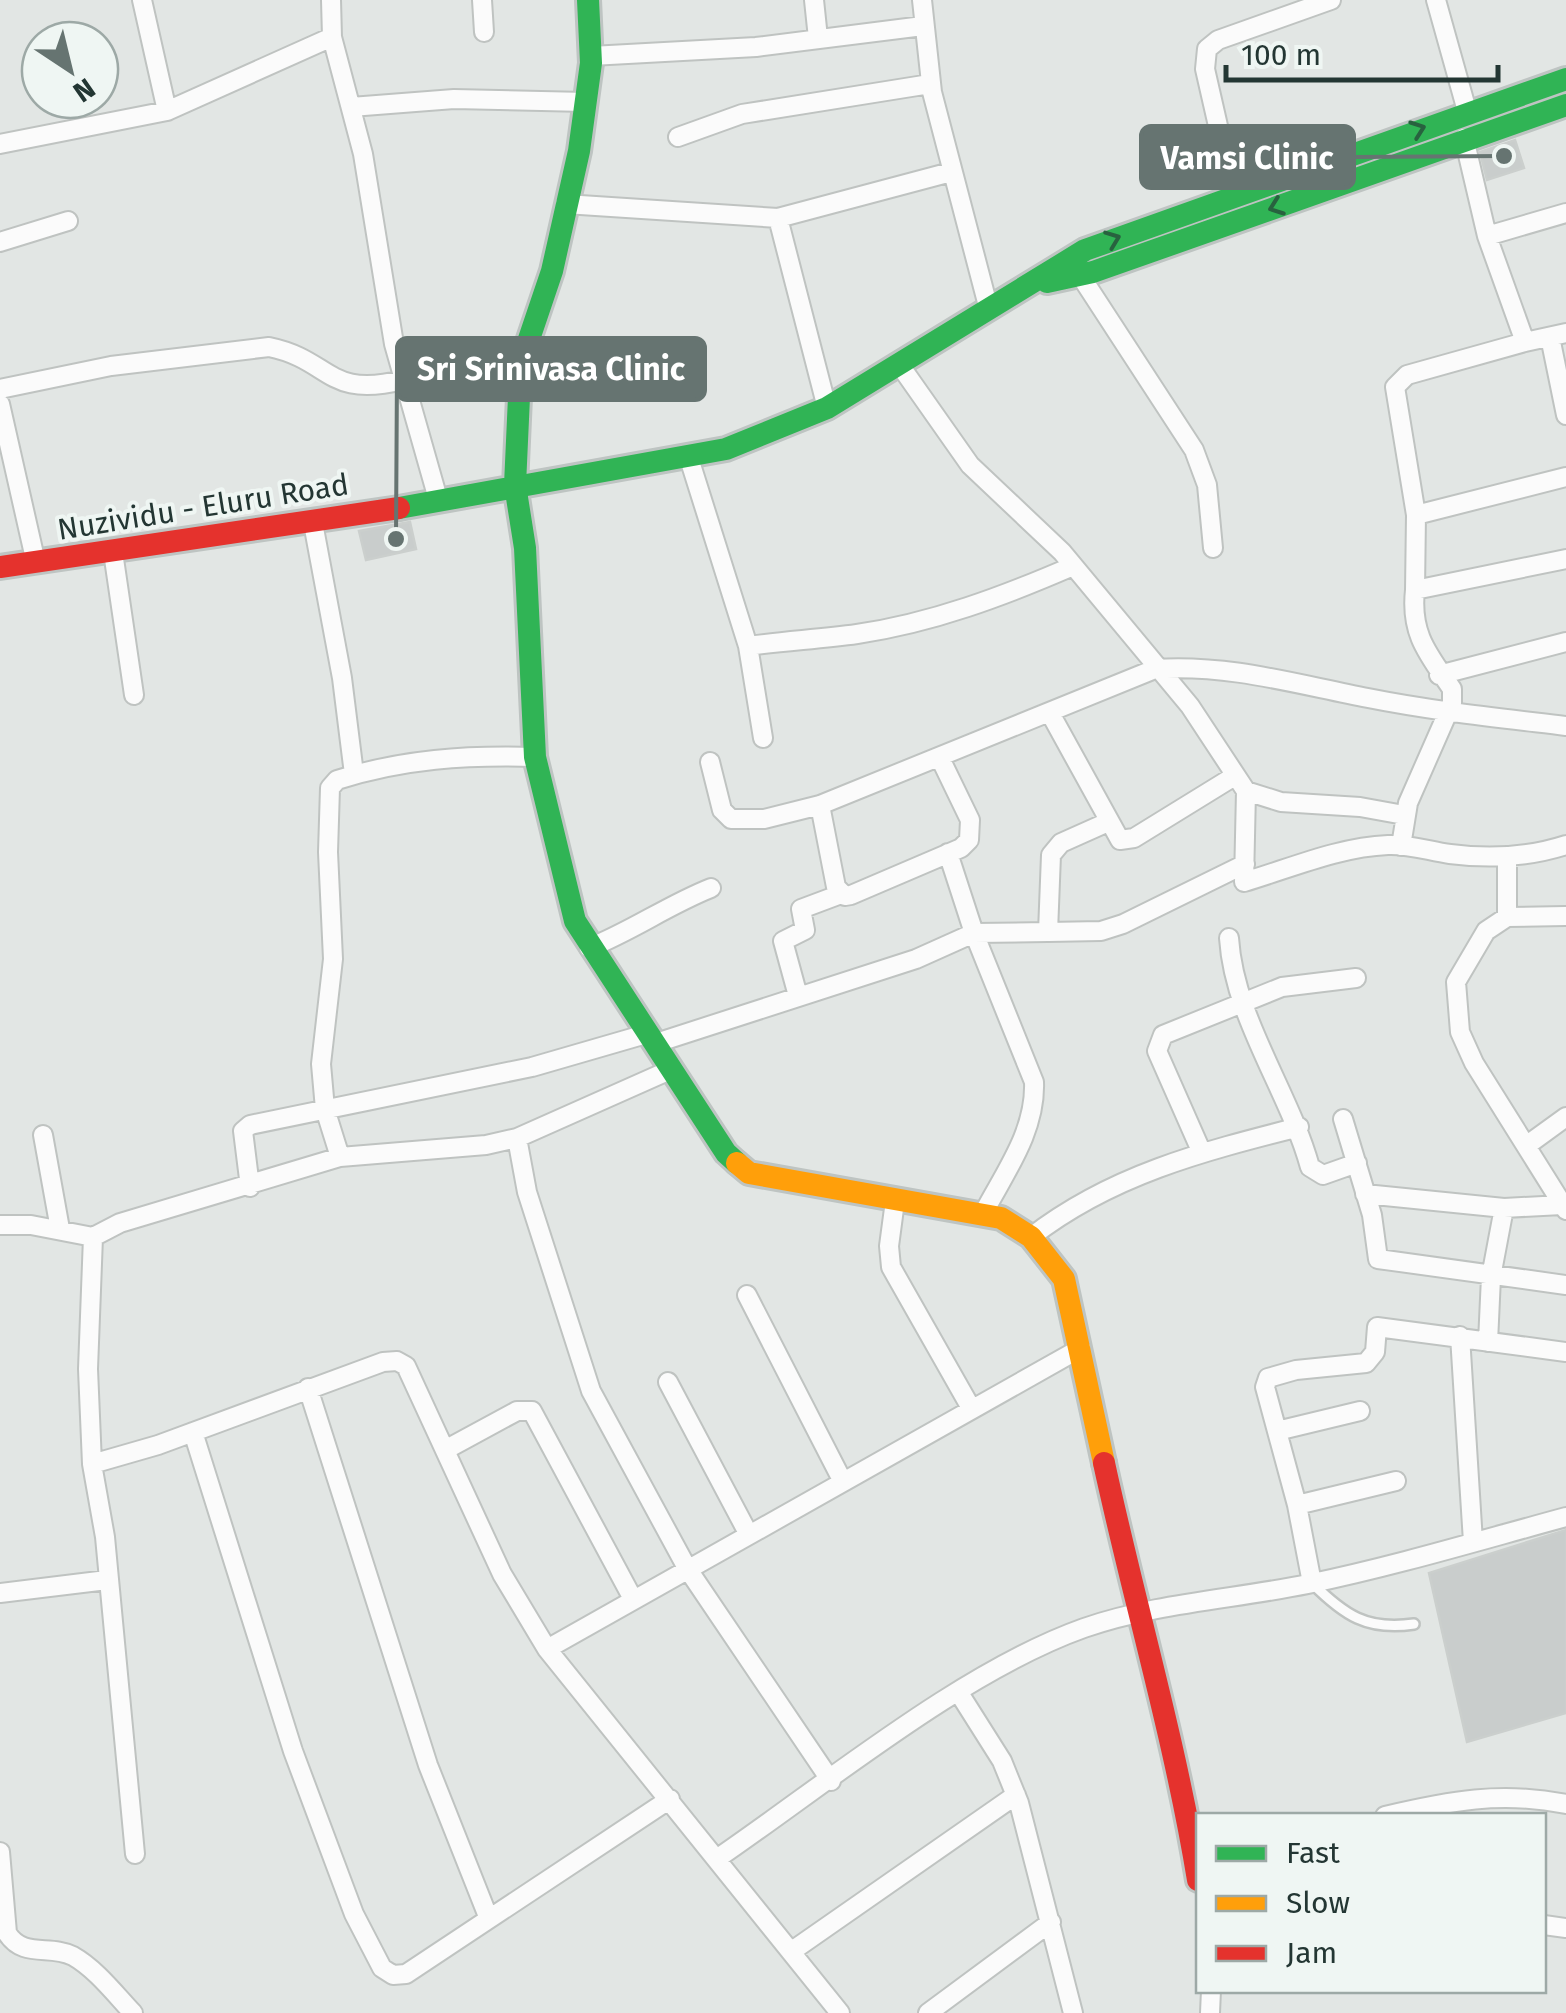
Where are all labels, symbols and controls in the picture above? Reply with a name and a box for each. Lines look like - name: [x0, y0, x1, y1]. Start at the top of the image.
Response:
- north arrow: [20, 20, 120, 120]
- scale bar: [1226, 20, 1498, 82]
- text: 100 m: [1241, 37, 1321, 73]
- text: N: [67, 71, 101, 109]
- one-way arrow: [1409, 120, 1426, 141]
- callout: Vamsi Clinic: [1141, 126, 1354, 188]
- text: Vamsi Clinic: [1159, 139, 1334, 177]
- one-way arrow: [1269, 195, 1286, 216]
- one-way arrow: [1103, 231, 1120, 251]
- callout: Sri Srinivasa Clinic: [397, 338, 705, 400]
- text: Sri Srinivasa Clinic: [417, 350, 686, 388]
- street label: Nuzividu - Eluru Road: [55, 466, 351, 548]
- legend: [1196, 1813, 1546, 1993]
- text: Fast: [1286, 1835, 1340, 1871]
- text: Slow: [1286, 1885, 1350, 1921]
- text: Jam: [1286, 1935, 1337, 1971]

